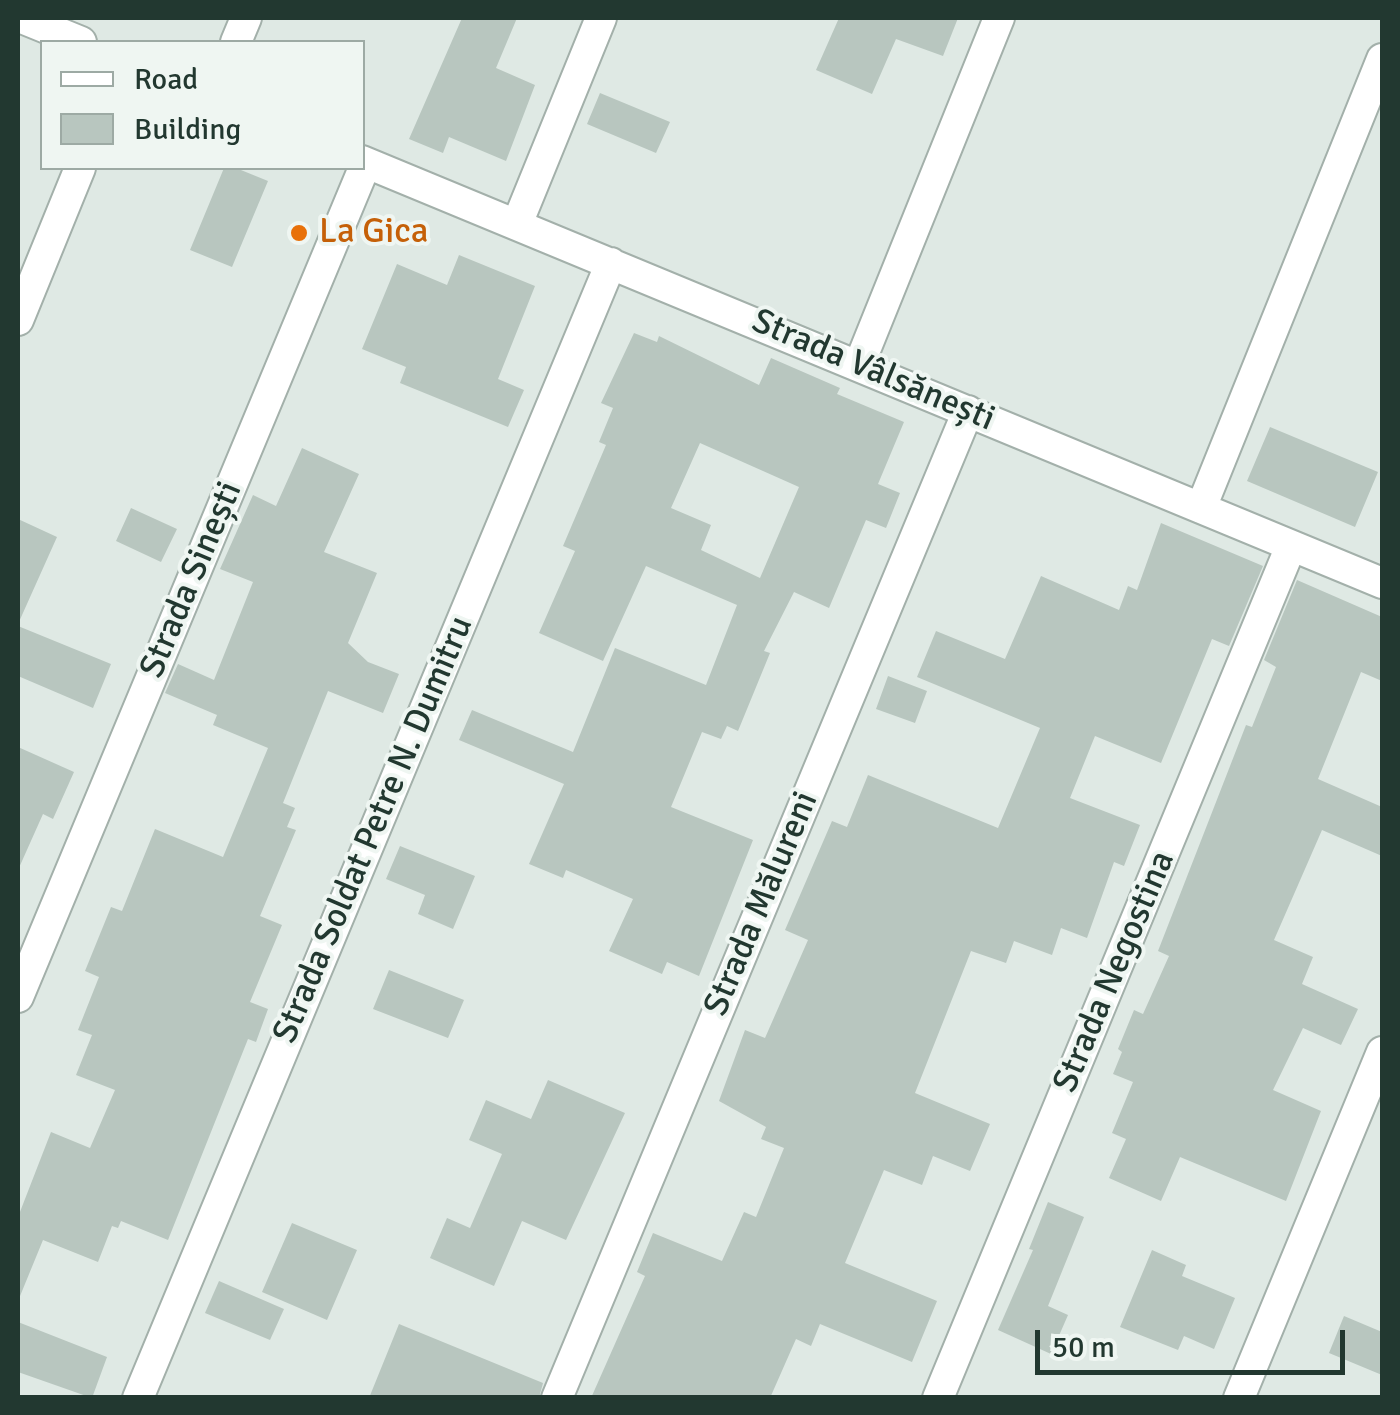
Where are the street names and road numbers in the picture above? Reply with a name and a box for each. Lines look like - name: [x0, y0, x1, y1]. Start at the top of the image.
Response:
- street label: Strada Vâlsănești: [745, 301, 1001, 441]
- street label: Strada Sinești: [132, 476, 252, 684]
- street label: Strada Soldat Petre N. Dumitru: [265, 610, 483, 1050]
- street label: Strada Mălureni: [696, 786, 828, 1022]
- street label: Strada Negostina: [1045, 845, 1185, 1099]

